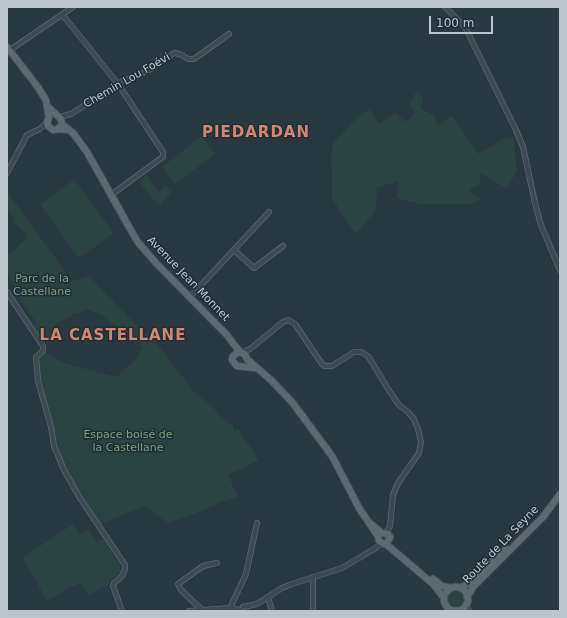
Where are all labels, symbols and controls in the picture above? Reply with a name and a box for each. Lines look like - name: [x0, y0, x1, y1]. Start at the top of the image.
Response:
- scale bar: [431, 8, 495, 34]
- text: 100 m: [436, 16, 474, 30]
- street label: Chemin Lou Foévi: [81, 51, 173, 111]
- district label: PIEDARDAN: [202, 124, 310, 142]
- street label: Avenue Jean Monnet: [144, 234, 232, 324]
- park label: Parc de la Castellane: [13, 272, 71, 298]
- district label: LA CASTELLANE: [40, 327, 186, 345]
- park label: Espace boisé de la Castellane: [83, 428, 173, 454]
- street label: Route de La Seyne: [460, 503, 542, 587]

